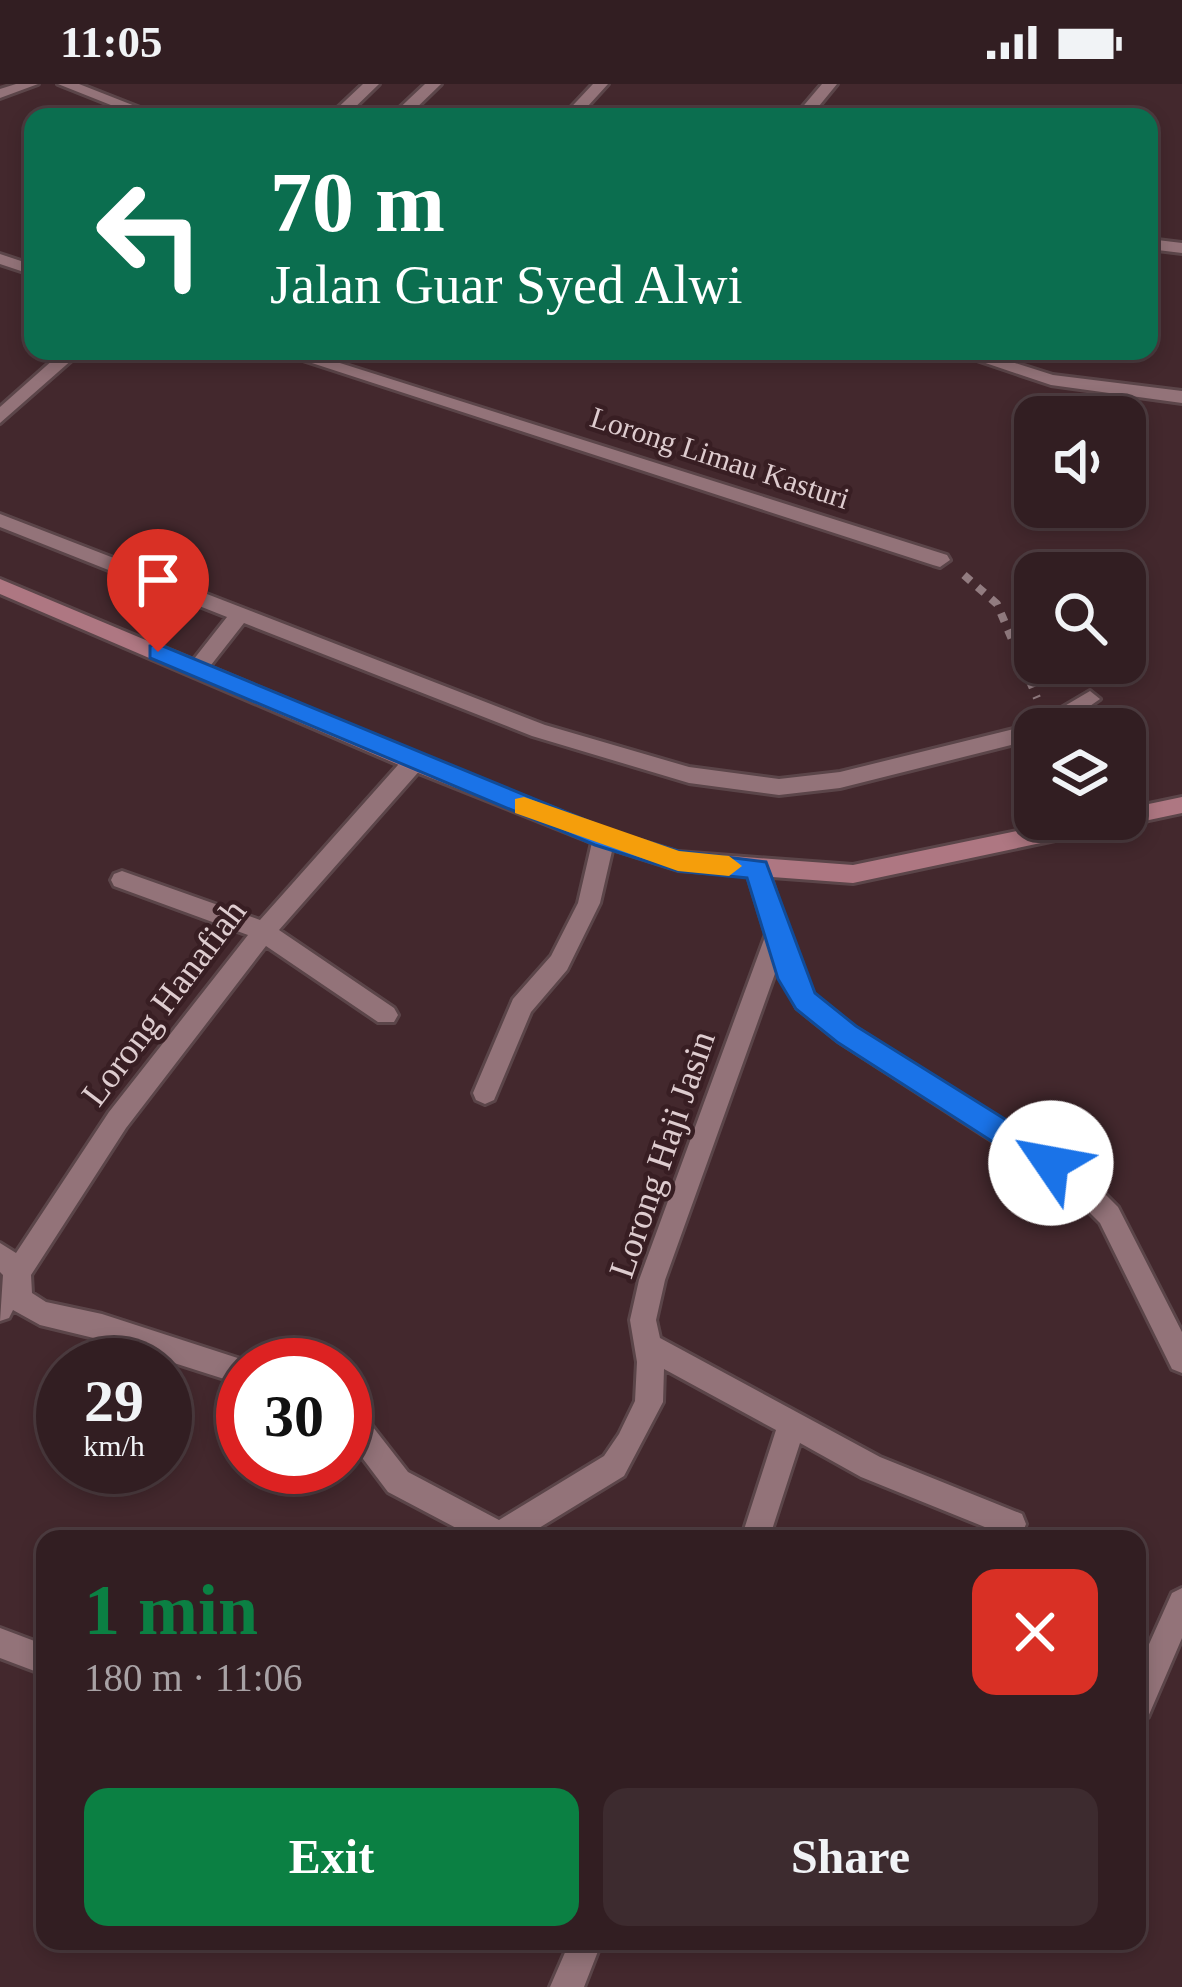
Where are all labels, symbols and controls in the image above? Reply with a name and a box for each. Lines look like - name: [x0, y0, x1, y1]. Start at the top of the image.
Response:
- text: 11:05: [60, 17, 163, 67]
- icon: left: [72, 156, 228, 312]
- text: 70 m: [270, 156, 445, 249]
- text: Jalan Guar Syed Alwi: [270, 255, 742, 315]
- map controls: [1014, 396, 1146, 840]
- button: sound: [1014, 396, 1146, 528]
- street label: Lorong Limau Kasturi: [587, 400, 854, 515]
- pin: [107, 529, 209, 652]
- icon: arrive: [125, 547, 191, 613]
- button: search: [1014, 552, 1146, 684]
- button: layers: [1014, 708, 1146, 840]
- street label: Lorong Hanafiah: [74, 892, 254, 1113]
- street label: Lorong Haji Jasin: [601, 1026, 723, 1283]
- position arrow: [988, 1100, 1114, 1226]
- speed limit sign: 30: [216, 1338, 372, 1494]
- text: 29: [84, 1368, 144, 1434]
- text: km/h: [83, 1429, 145, 1462]
- button: close: [972, 1569, 1098, 1695]
- text: 1 min: [84, 1570, 258, 1650]
- text: 180 m · 11:06: [84, 1656, 302, 1699]
- button: Exit: [84, 1788, 579, 1926]
- button: Share: [603, 1788, 1098, 1926]

